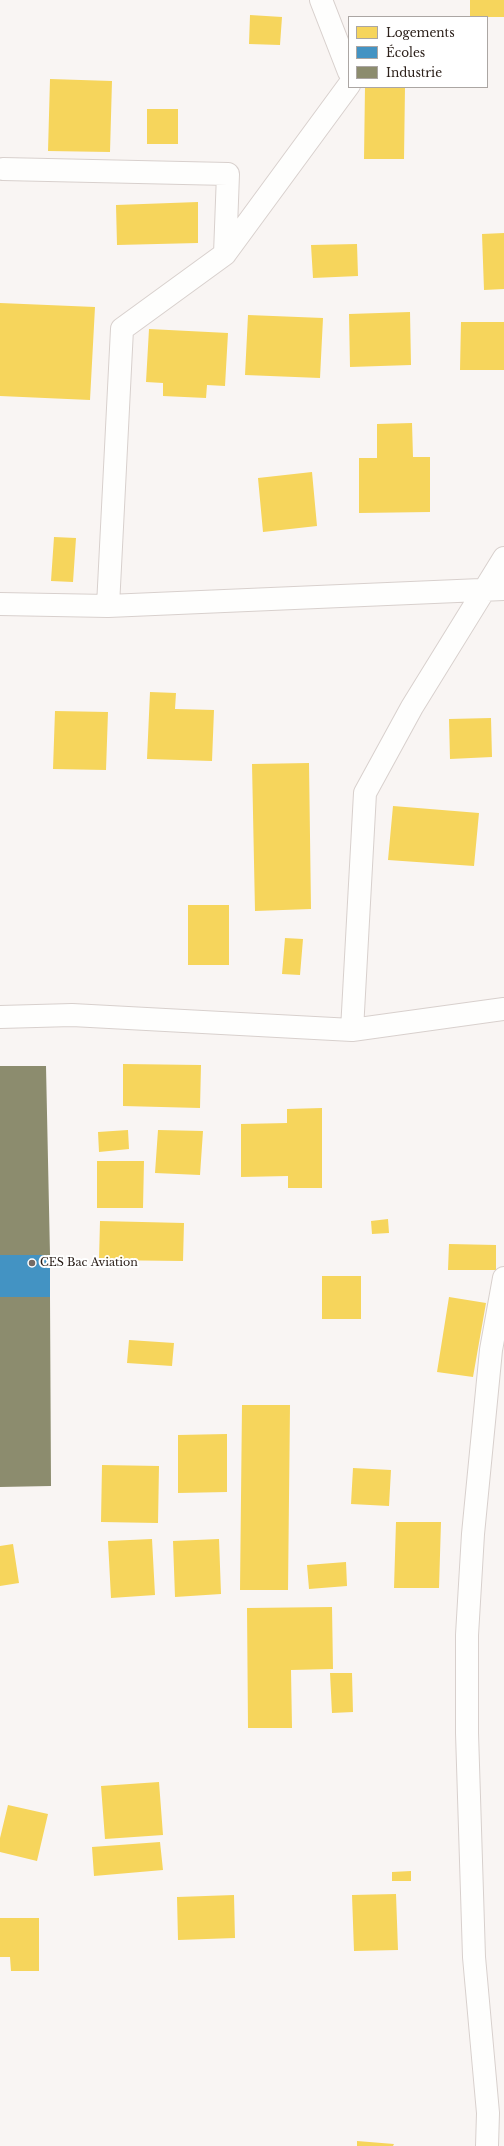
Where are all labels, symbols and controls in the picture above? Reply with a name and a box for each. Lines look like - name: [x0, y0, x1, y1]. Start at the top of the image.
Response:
- legend: [348, 16, 488, 88]
- text: Logements: [386, 25, 455, 40]
- text: Écoles: [386, 45, 425, 60]
- text: Industrie: [386, 65, 442, 80]
- place label: CES Bac Aviation: [40, 1256, 138, 1270]
- marker: CES Bac Aviation: [27, 1258, 37, 1268]

